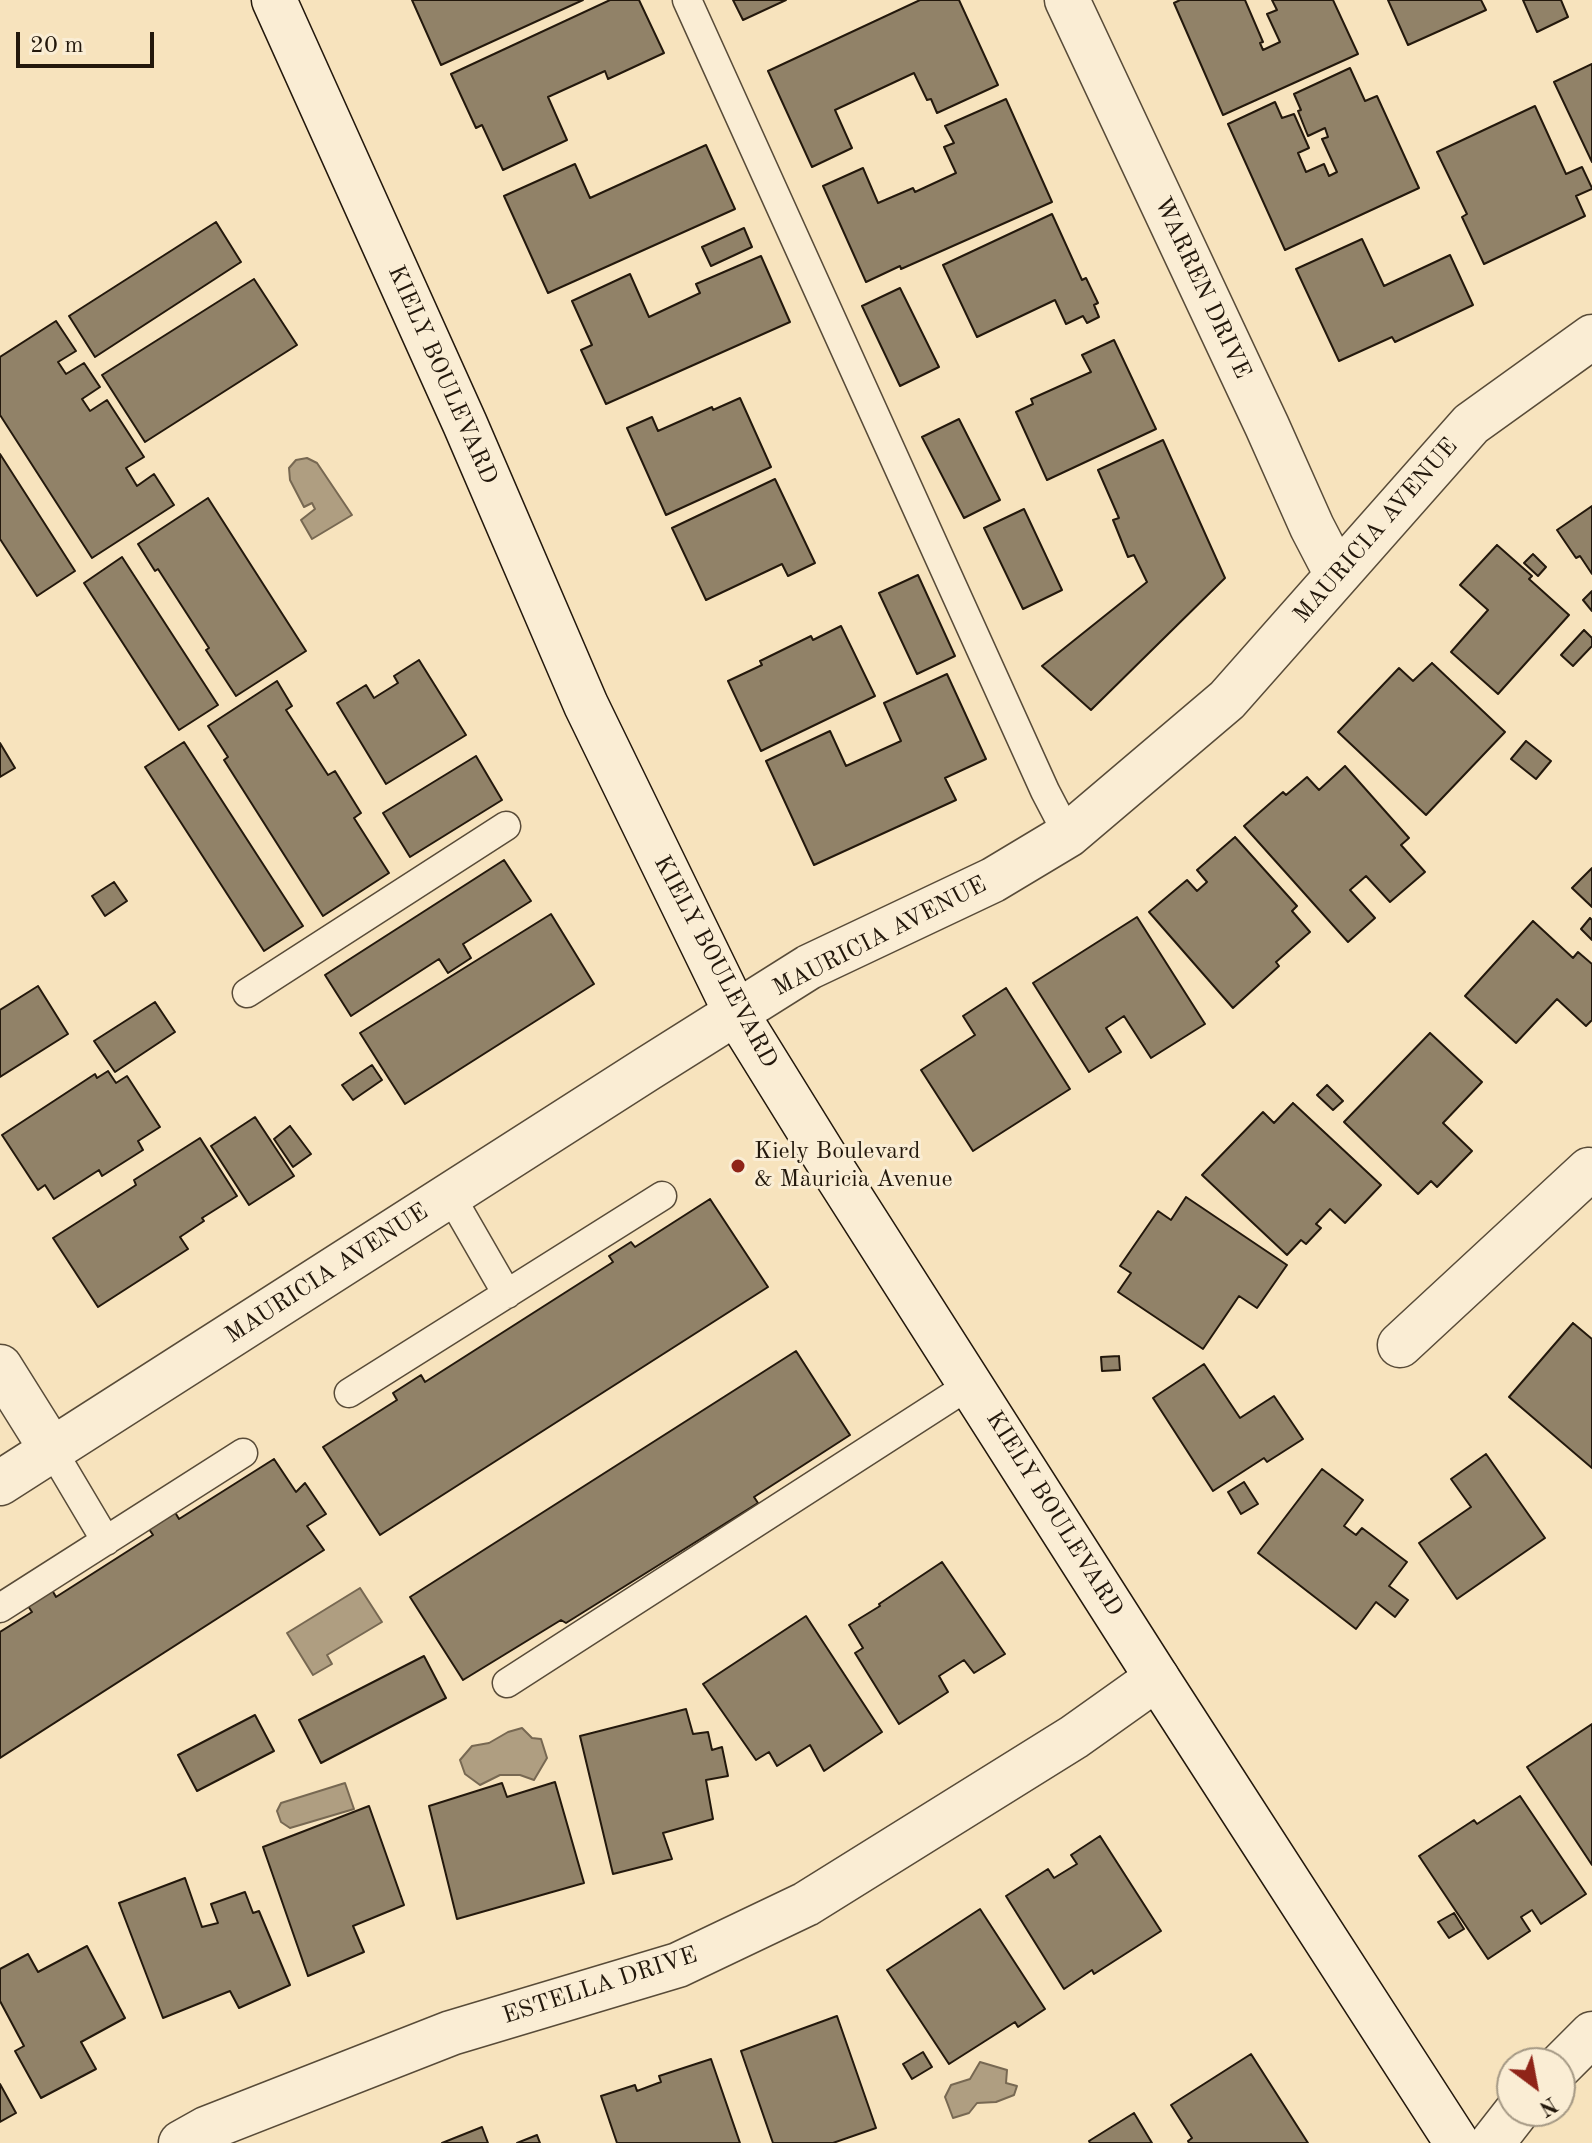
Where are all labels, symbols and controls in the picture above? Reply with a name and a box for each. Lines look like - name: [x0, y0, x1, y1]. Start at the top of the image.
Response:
- scale bar: [20, 16, 158, 66]
- text: 20 m: [30, 34, 84, 58]
- street label: WARREN DRIVE: [1147, 193, 1257, 383]
- street label: KIELY BOULEVARD: [381, 261, 503, 489]
- street label: MAURICIA AVENUE: [1288, 433, 1464, 629]
- street label: KIELY BOULEVARD: [647, 851, 783, 1073]
- street label: MAURICIA AVENUE: [768, 871, 992, 1003]
- place label: Kiely Boulevard & Mauricia Avenue: [754, 1138, 952, 1194]
- marker: Kiely Boulevard & Mauricia Avenue: [729, 1157, 747, 1175]
- street label: MAURICIA AVENUE: [220, 1198, 434, 1350]
- street label: KIELY BOULEVARD: [979, 1406, 1129, 1622]
- street label: ESTELLA DRIVE: [499, 1941, 701, 2031]
- north arrow: [1496, 2047, 1576, 2127]
- text: N: [1535, 2092, 1561, 2119]

